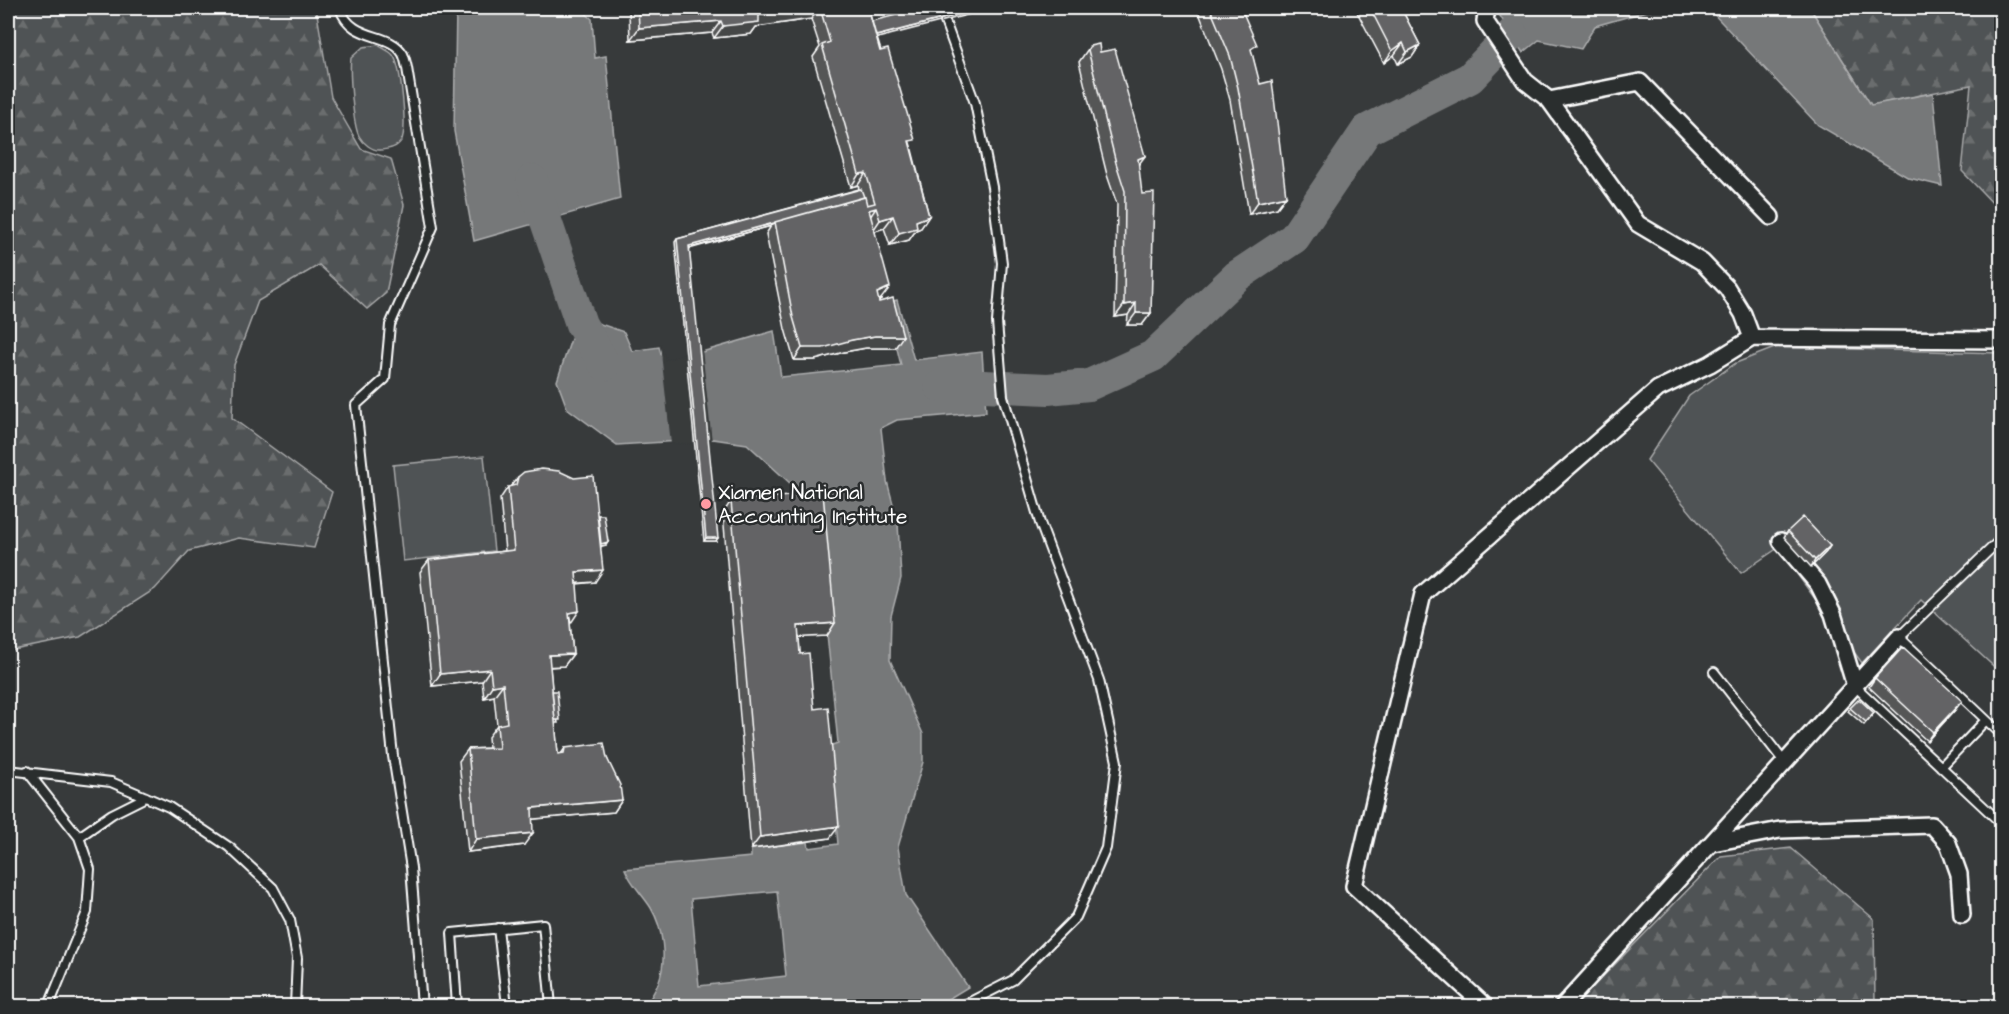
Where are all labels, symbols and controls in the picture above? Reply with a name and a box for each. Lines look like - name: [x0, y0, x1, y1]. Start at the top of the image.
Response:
- place label: Xiamen National Accounting Institute: [718, 478, 907, 533]
- marker: Xiamen National Accounting Institute: [699, 497, 713, 511]

